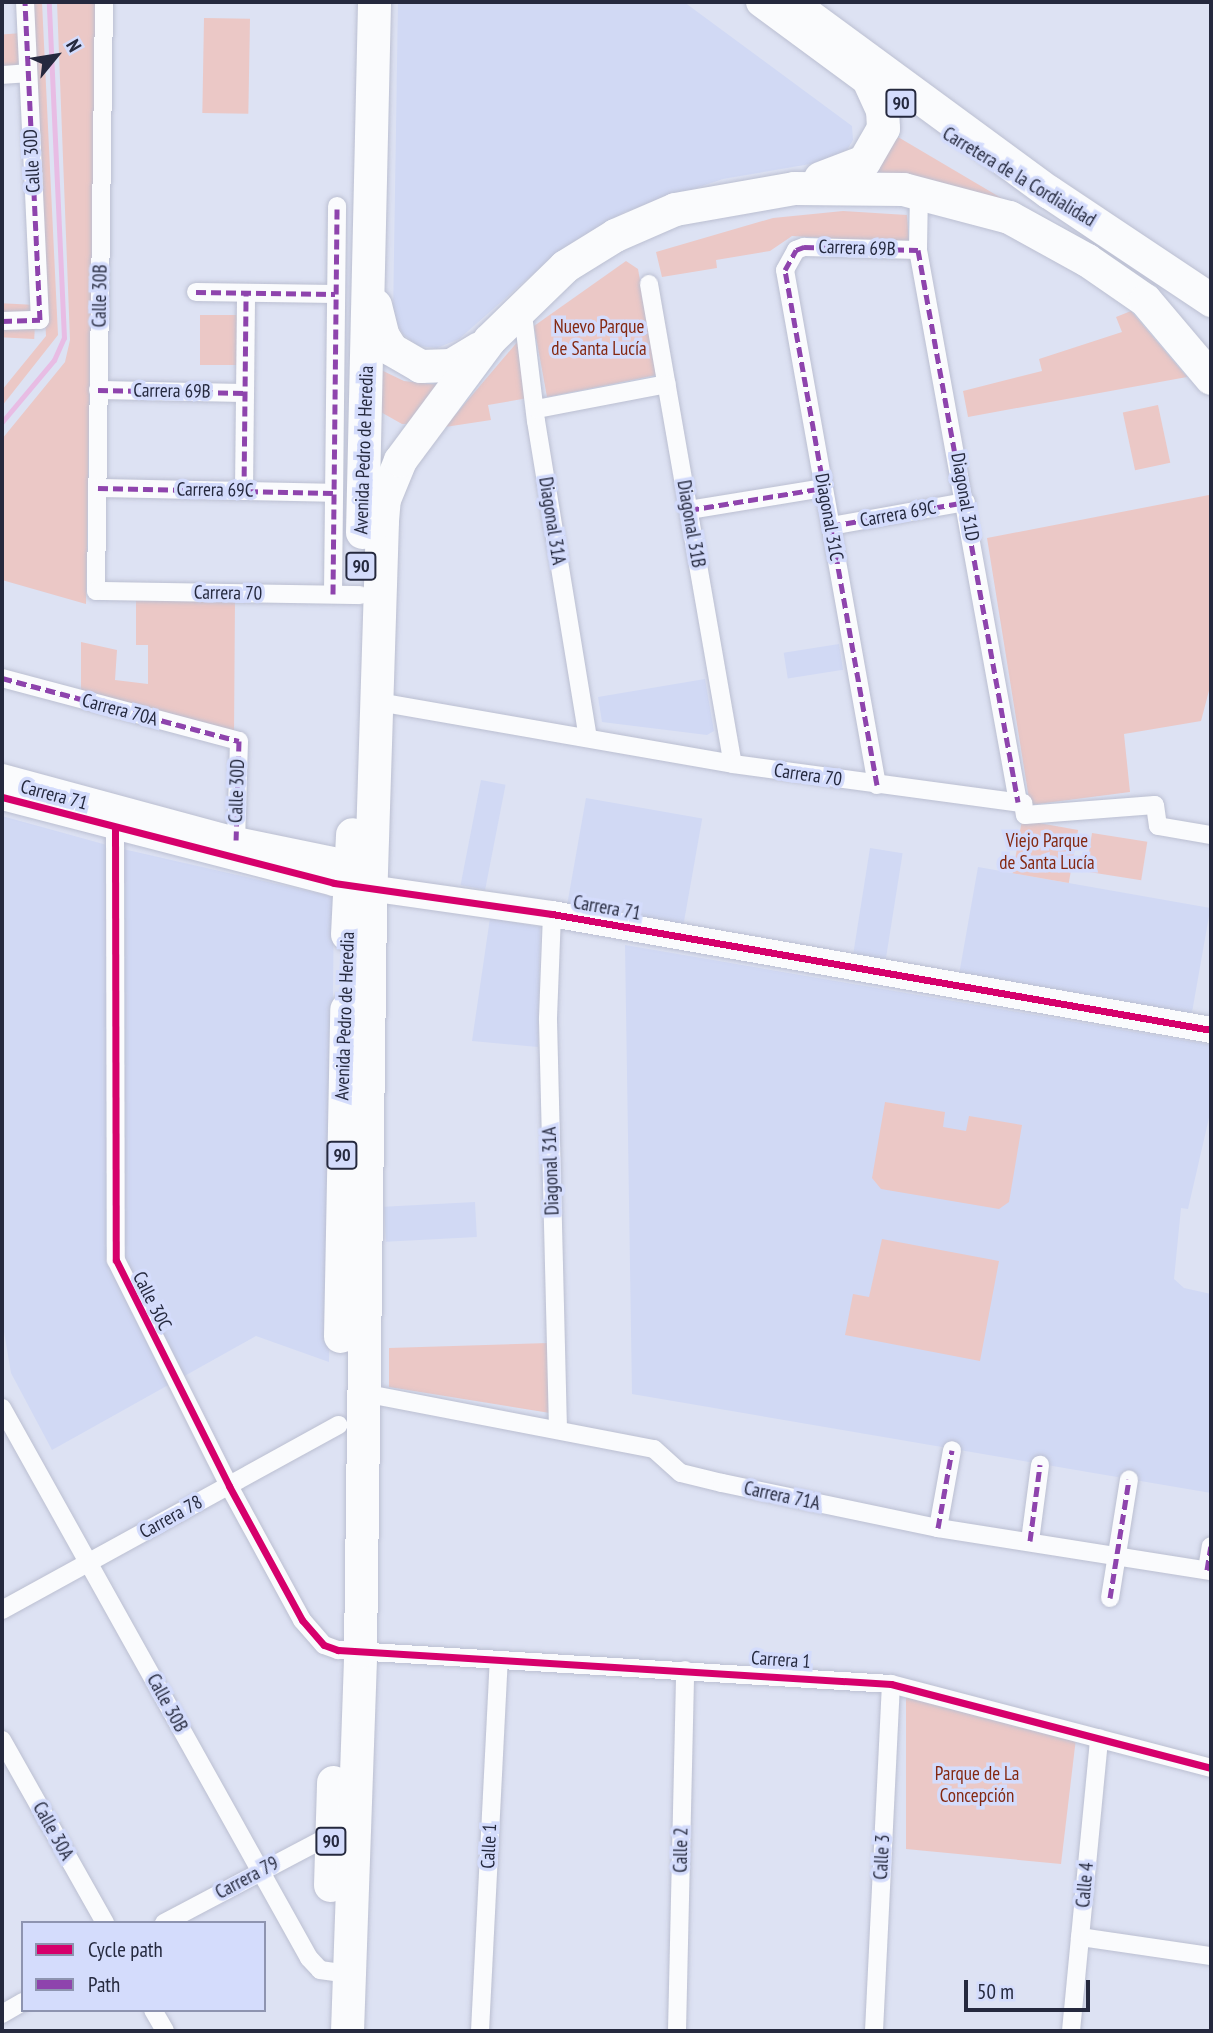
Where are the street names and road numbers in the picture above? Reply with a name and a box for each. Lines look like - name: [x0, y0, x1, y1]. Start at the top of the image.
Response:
- road number: 90: [885, 88, 917, 118]
- street label: Carretera de la Cordialidad: [938, 122, 1100, 232]
- street label: Calle 30D: [19, 129, 45, 193]
- street label: Carrera 69B: [818, 235, 896, 261]
- street label: Calle 30B: [88, 264, 112, 328]
- street label: Avenida Pedro de Heredia: [350, 365, 378, 535]
- street label: Carrera 69B: [133, 379, 211, 403]
- street label: Diagonal 31D: [946, 451, 984, 543]
- street label: Diagonal 31C: [810, 472, 848, 562]
- street label: Diagonal 31A: [534, 475, 570, 567]
- street label: Carrera 69C: [176, 478, 254, 502]
- street label: Diagonal 31B: [672, 478, 710, 570]
- street label: Carrera 69C: [858, 496, 938, 532]
- road number: 90: [345, 552, 377, 580]
- street label: Carrera 70: [194, 581, 262, 605]
- street label: Carrera 70A: [80, 689, 160, 731]
- street label: Calle 30D: [224, 759, 250, 823]
- street label: Carrera 70: [773, 759, 843, 791]
- street label: Carrera 71: [18, 775, 90, 815]
- street label: Carrera 71: [571, 891, 643, 925]
- street label: Avenida Pedro de Heredia: [331, 931, 359, 1101]
- street label: Diagonal 31A: [538, 1126, 564, 1216]
- road number: 90: [326, 1140, 358, 1170]
- street label: Calle 30C: [128, 1268, 176, 1334]
- street label: Carrera 71A: [742, 1477, 822, 1515]
- street label: Carrera 78: [136, 1490, 206, 1544]
- street label: Carrera 1: [750, 1647, 812, 1673]
- street label: Calle 30B: [142, 1670, 192, 1736]
- street label: Calle 30A: [28, 1798, 78, 1864]
- street label: Calle 1: [476, 1823, 502, 1869]
- road number: 90: [315, 1826, 347, 1856]
- street label: Calle 2: [669, 1827, 693, 1873]
- street label: Calle 3: [869, 1834, 895, 1880]
- street label: Carrera 79: [212, 1852, 282, 1904]
- street label: Calle 4: [1072, 1861, 1098, 1909]

